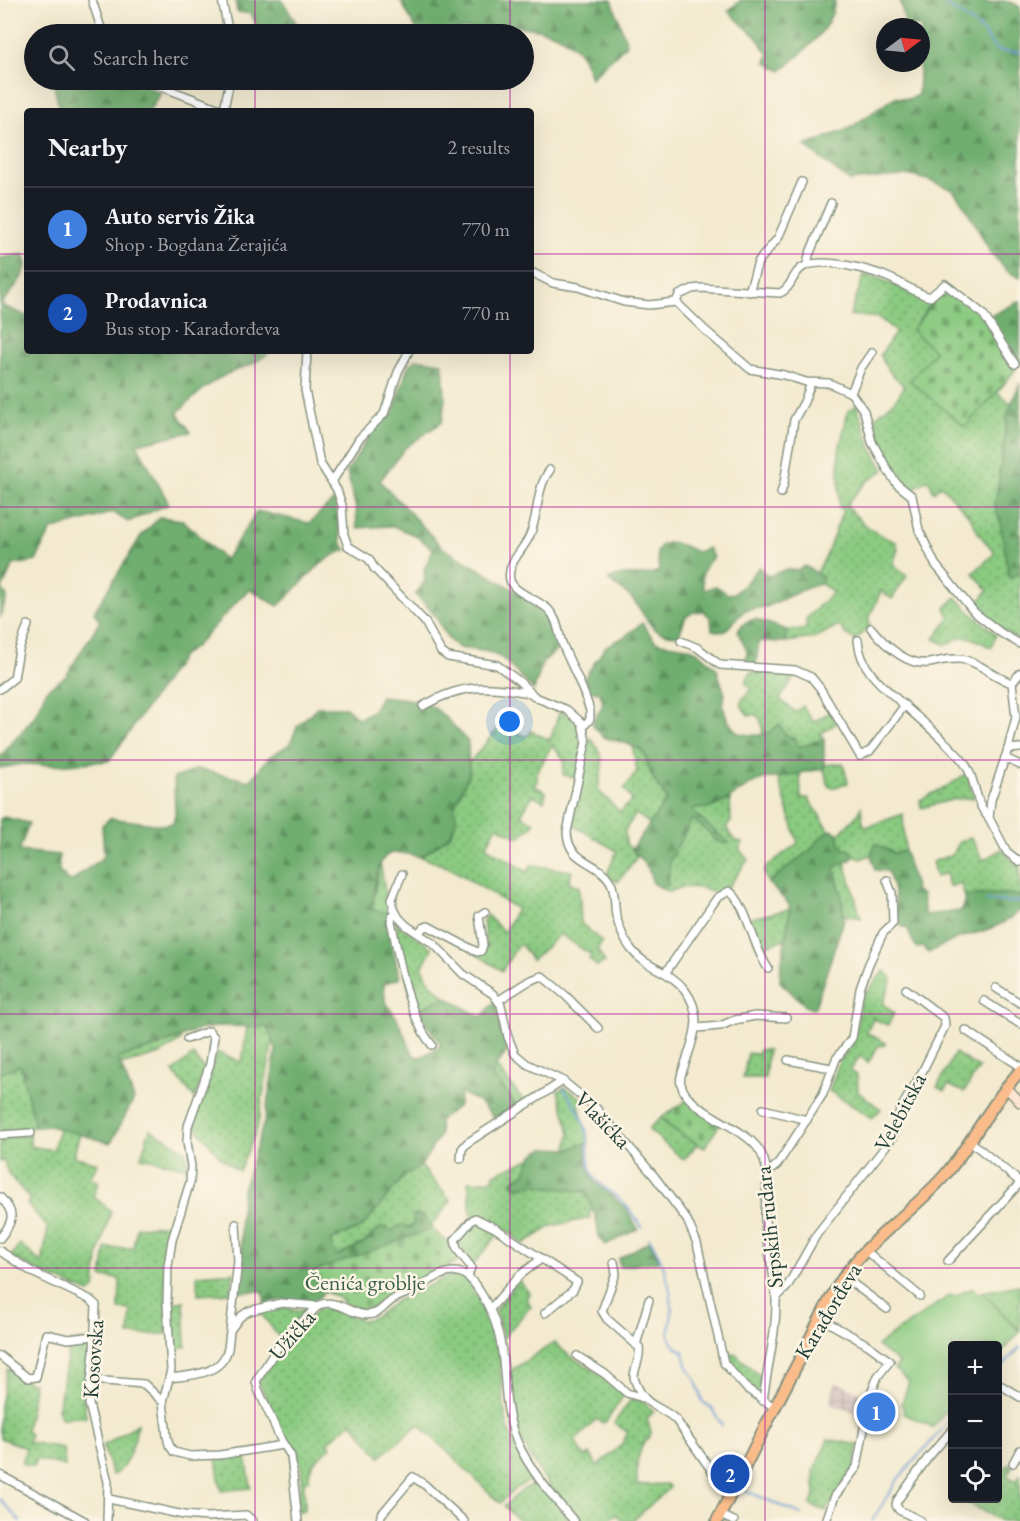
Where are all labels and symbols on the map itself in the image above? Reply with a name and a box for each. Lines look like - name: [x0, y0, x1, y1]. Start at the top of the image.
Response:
- north arrow: [876, 18, 930, 72]
- your location: [495, 707, 524, 736]
- street label: Velebitska: [867, 1068, 933, 1156]
- street label: Vlašićka: [568, 1085, 638, 1155]
- street label: Srpskih rudara: [748, 1164, 790, 1289]
- street label: Karađorđeva: [788, 1257, 868, 1364]
- park label: Čenića groblje: [305, 1268, 426, 1297]
- street label: Užička: [262, 1303, 322, 1366]
- street label: Kosovska: [76, 1318, 110, 1400]
- pin: 1: [856, 1390, 896, 1434]
- pin: 2: [710, 1452, 750, 1496]

